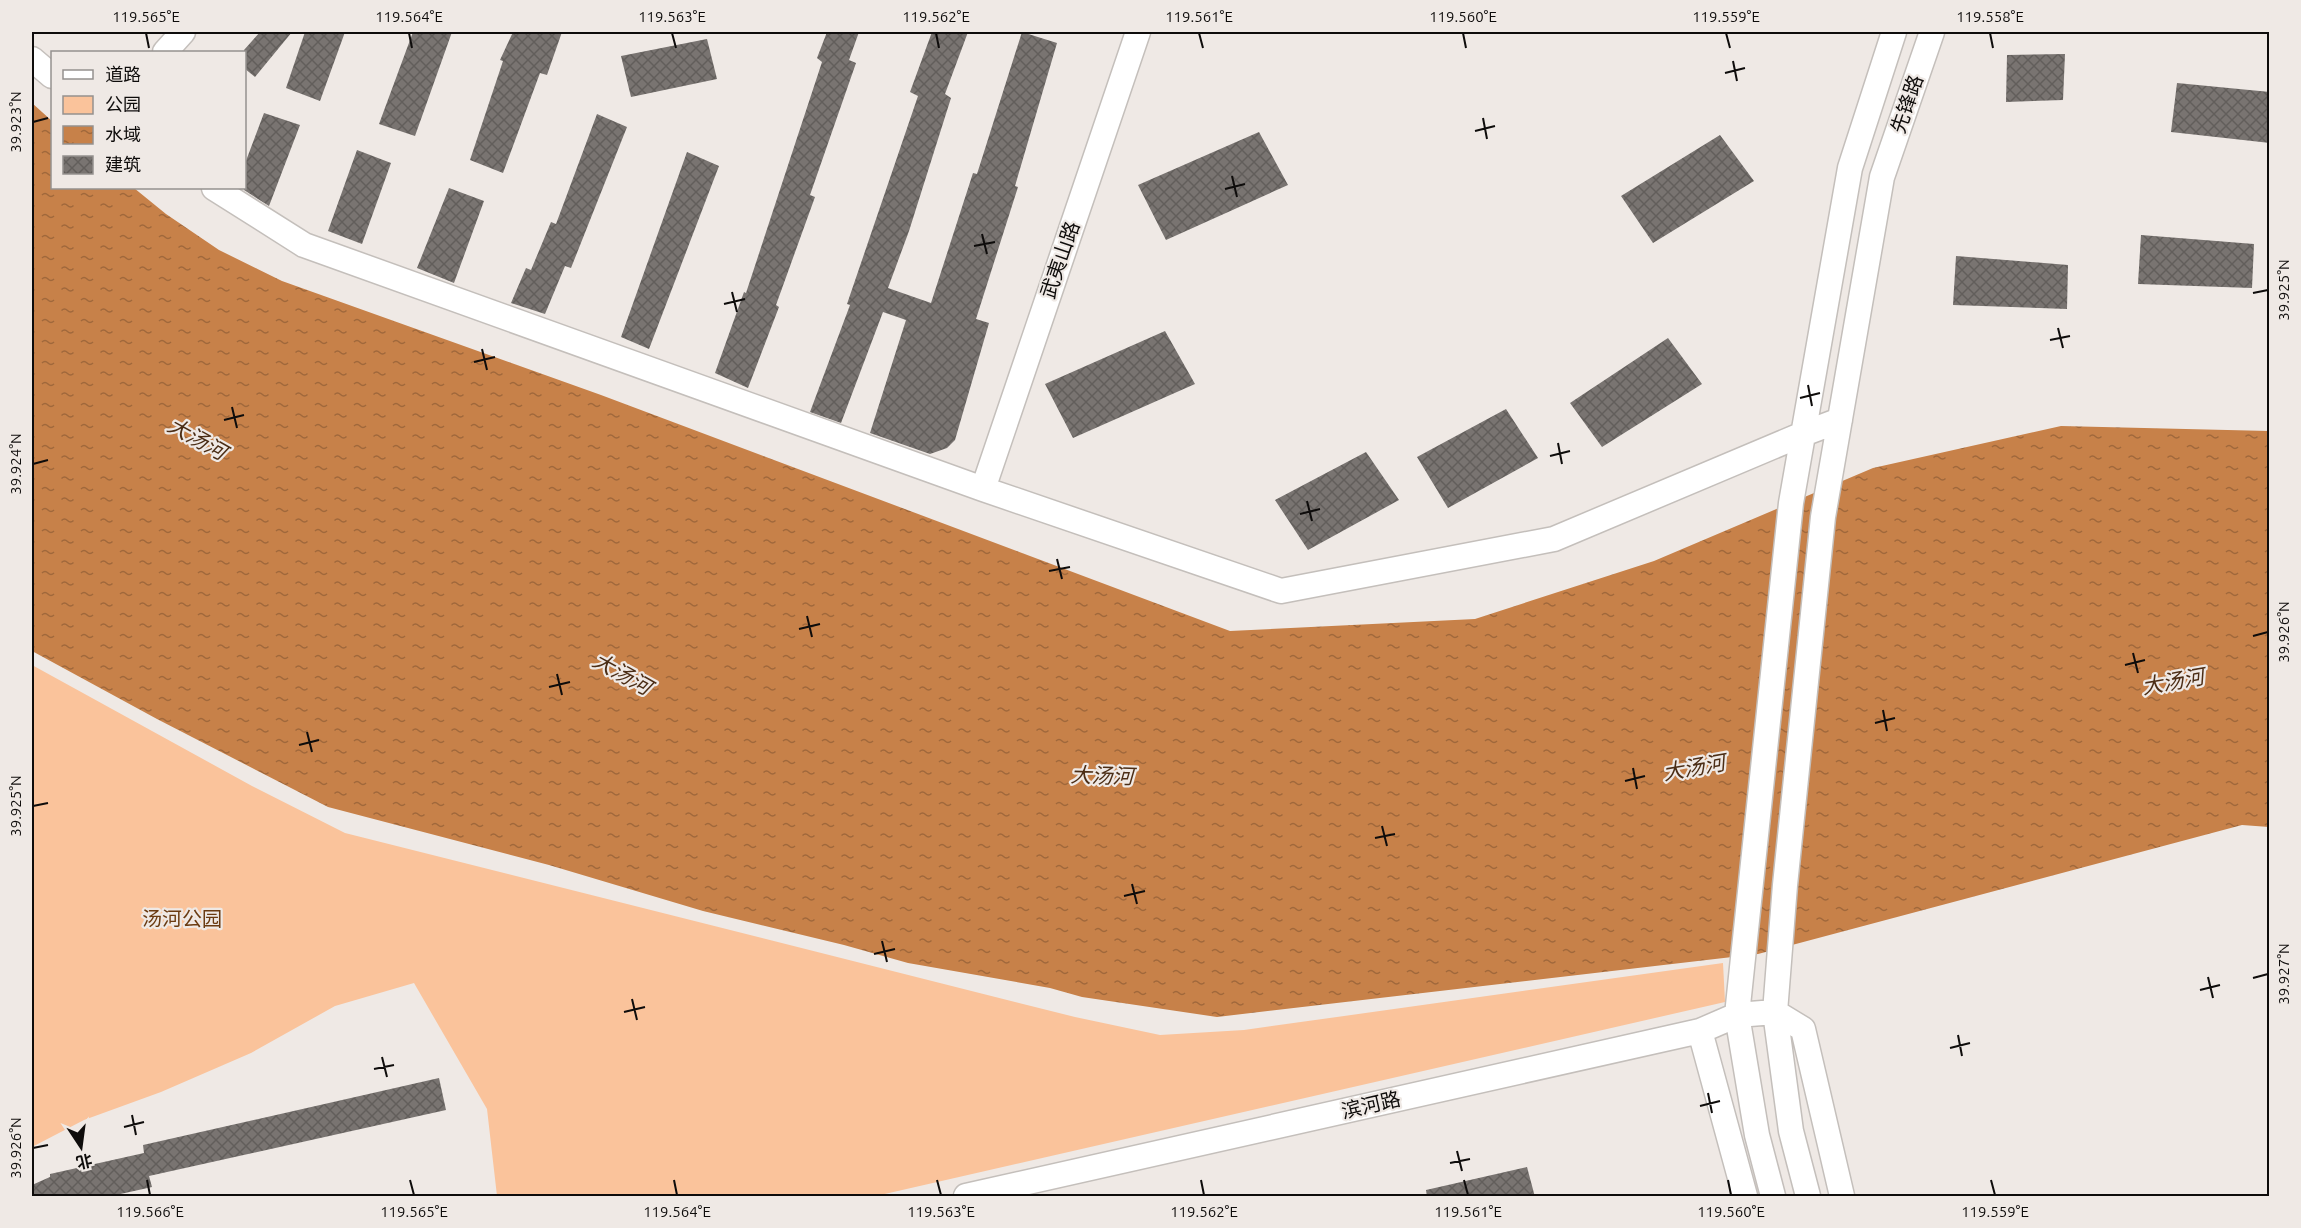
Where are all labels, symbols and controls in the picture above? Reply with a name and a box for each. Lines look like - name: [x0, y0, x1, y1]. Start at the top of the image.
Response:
- text: 119.565°E: [112, 8, 180, 25]
- text: 119.564°E: [375, 8, 443, 25]
- text: 119.563°E: [638, 8, 706, 25]
- text: 119.562°E: [902, 8, 970, 25]
- text: 119.561°E: [1165, 8, 1233, 25]
- text: 119.560°E: [1429, 8, 1497, 25]
- text: 119.559°E: [1692, 8, 1760, 25]
- text: 119.558°E: [1956, 8, 2024, 25]
- legend: [51, 51, 246, 189]
- text: 道路: [105, 64, 141, 84]
- street label: 先锋路: [1886, 72, 1927, 136]
- text: 39.923°N: [7, 91, 24, 153]
- text: 公园: [105, 94, 141, 114]
- text: 水域: [105, 124, 141, 144]
- text: 建筑: [105, 154, 141, 174]
- street label: 武夷山路: [1036, 218, 1083, 301]
- text: 39.925°N: [2275, 259, 2292, 321]
- water label: 大汤河: [164, 412, 234, 466]
- text: 39.924°N: [7, 433, 24, 495]
- text: 39.926°N: [2275, 601, 2292, 663]
- water label: 大汤河: [589, 647, 659, 701]
- water label: 大汤河: [2140, 663, 2210, 698]
- water label: 大汤河: [1661, 749, 1731, 784]
- water label: 大汤河: [1070, 762, 1138, 788]
- text: 39.925°N: [7, 775, 24, 837]
- park label: 汤河公园: [142, 907, 222, 930]
- text: 39.927°N: [2275, 943, 2292, 1005]
- street label: 滨河路: [1339, 1087, 1403, 1122]
- text: 39.926°N: [7, 1117, 24, 1179]
- north arrow: [51, 1117, 111, 1177]
- text: 北: [75, 1151, 94, 1172]
- text: 119.566°E: [116, 1203, 184, 1220]
- text: 119.565°E: [380, 1203, 448, 1220]
- text: 119.564°E: [643, 1203, 711, 1220]
- text: 119.563°E: [907, 1203, 975, 1220]
- text: 119.562°E: [1170, 1203, 1238, 1220]
- text: 119.561°E: [1434, 1203, 1502, 1220]
- text: 119.560°E: [1697, 1203, 1765, 1220]
- text: 119.559°E: [1961, 1203, 2029, 1220]

